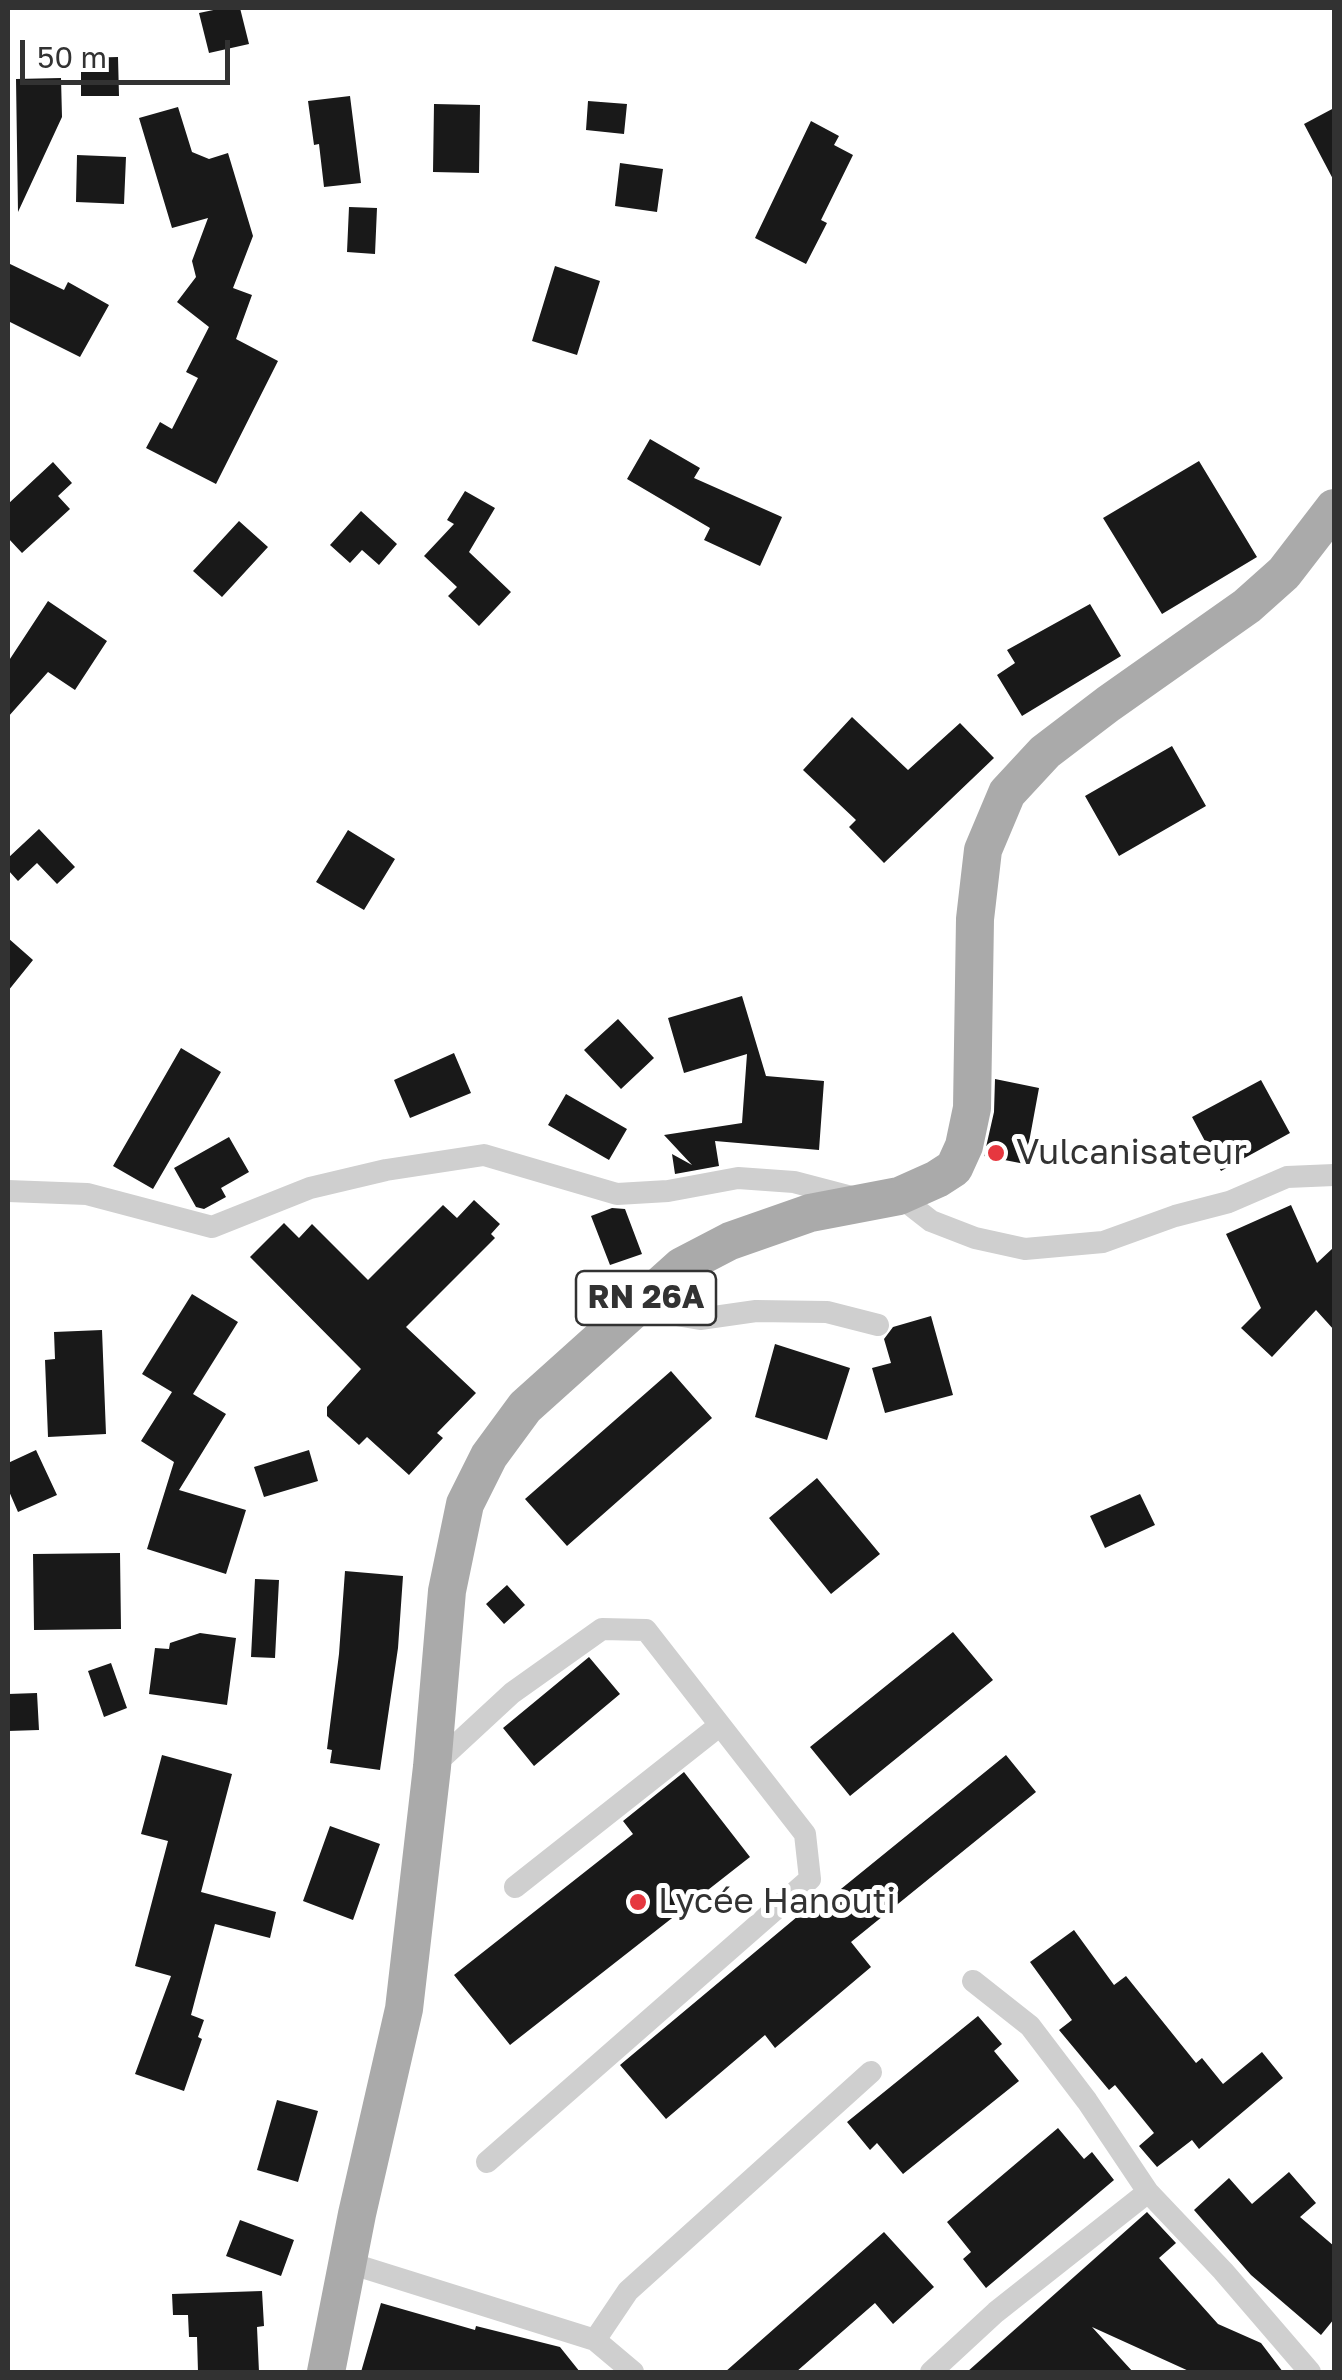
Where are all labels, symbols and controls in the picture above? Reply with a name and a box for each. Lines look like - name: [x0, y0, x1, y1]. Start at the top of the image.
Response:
- scale bar: [25, 20, 235, 82]
- text: 50 m: [37, 39, 107, 75]
- place label: Vulcanisateur: [1016, 1132, 1247, 1174]
- marker: Vulcanisateur: [985, 1142, 1007, 1164]
- road number: RN 26A: [576, 1271, 716, 1325]
- place label: Lycée Hanouti: [658, 1881, 896, 1923]
- marker: Lycée Hanouti: [627, 1891, 649, 1913]

